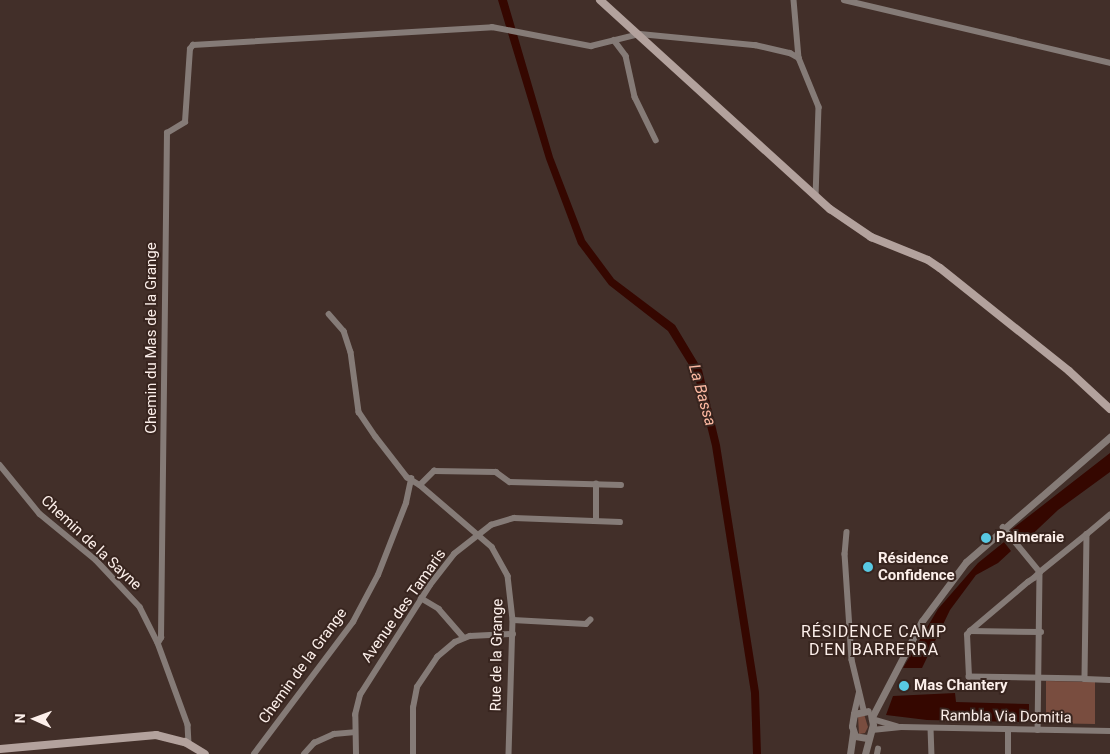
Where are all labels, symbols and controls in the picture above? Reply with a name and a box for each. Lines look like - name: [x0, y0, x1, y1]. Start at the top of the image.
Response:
- street label: Chemin du Mas de la Grange: [143, 242, 161, 434]
- water label: La Bassa: [684, 362, 720, 428]
- street label: Chemin de la Sayne: [37, 492, 145, 594]
- place label: Palmeraie: [996, 529, 1064, 547]
- marker: Palmeraie: [980, 532, 992, 544]
- street label: Avenue des Tamaris: [358, 546, 450, 666]
- place label: Résidence Confidence: [878, 549, 955, 584]
- marker: Résidence Confidence: [862, 561, 874, 573]
- street label: Rue de la Grange: [487, 599, 507, 711]
- street label: Chemin de la Grange: [255, 605, 351, 727]
- district label: RÉSIDENCE CAMP D'EN BARRERRA: [799, 622, 949, 660]
- place label: Mas Chantery: [914, 677, 1008, 695]
- marker: Mas Chantery: [898, 680, 910, 692]
- north arrow: [10, 694, 60, 744]
- street label: Rambla Via Domitia: [940, 707, 1072, 727]
- text: N: [12, 713, 28, 724]

